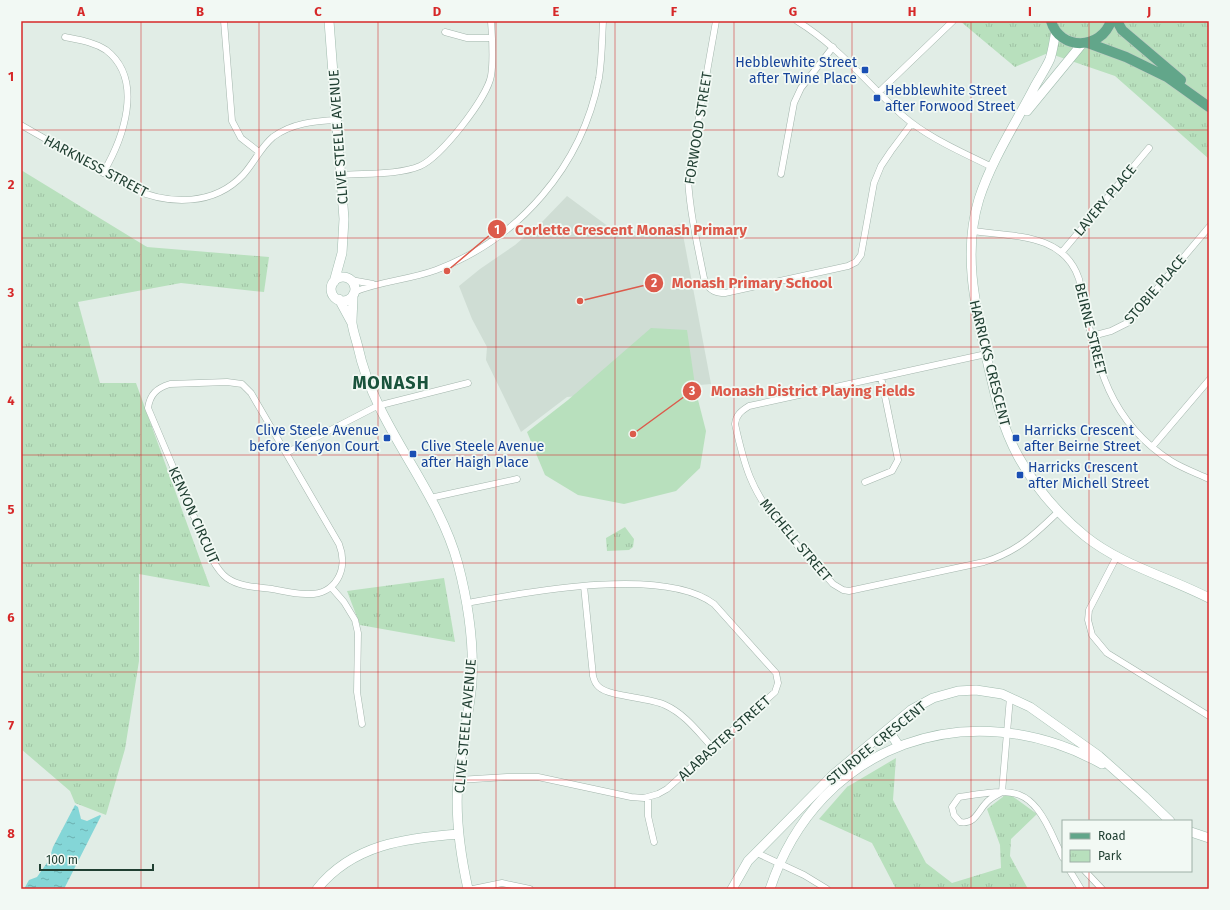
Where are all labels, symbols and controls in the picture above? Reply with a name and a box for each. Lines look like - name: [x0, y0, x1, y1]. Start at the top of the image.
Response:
- text: A: [76, 4, 85, 19]
- text: B: [196, 4, 204, 19]
- text: C: [314, 4, 322, 19]
- text: D: [433, 4, 442, 19]
- text: E: [553, 4, 560, 19]
- text: F: [671, 4, 678, 19]
- text: G: [789, 4, 797, 19]
- text: H: [908, 4, 916, 19]
- text: I: [1028, 4, 1032, 19]
- text: J: [1146, 4, 1151, 19]
- place label: Hebblewhite Street after Twine Place: [735, 54, 858, 87]
- marker: Hebblewhite Street after Twine Place: [860, 65, 870, 75]
- text: 1: [8, 69, 14, 84]
- street label: CLIVE STEELE AVENUE: [325, 69, 352, 205]
- street label: FORWOOD STREET: [681, 70, 716, 186]
- place label: Hebblewhite Street after Forwood Street: [885, 82, 1016, 115]
- marker: Hebblewhite Street after Forwood Street: [872, 93, 882, 103]
- street label: HARKNESS STREET: [41, 132, 151, 201]
- street label: LAVERY PLACE: [1071, 161, 1140, 239]
- text: 2: [8, 177, 15, 192]
- callout: Corlette Crescent Monash Primary: [487, 216, 755, 243]
- text: Corlette Crescent Monash Primary: [515, 221, 747, 239]
- text: 1: [494, 223, 500, 237]
- street label: STOBIE PLACE: [1121, 251, 1190, 327]
- callout: Monash Primary School: [644, 269, 840, 296]
- text: Monash Primary School: [672, 274, 833, 292]
- text: 2: [651, 276, 657, 290]
- street label: BEIRNE STREET: [1071, 281, 1110, 378]
- text: 3: [7, 285, 15, 300]
- street label: HARRICKS CRESCENT: [966, 298, 1014, 429]
- district label: MONASH: [352, 372, 430, 394]
- callout: Monash District Playing Fields: [682, 377, 923, 404]
- text: Monash District Playing Fields: [711, 382, 915, 400]
- text: 3: [688, 384, 695, 398]
- text: 4: [7, 393, 15, 408]
- place label: Clive Steele Avenue before Kenyon Court: [249, 422, 380, 455]
- place label: Harricks Crescent after Beirne Street: [1024, 422, 1142, 455]
- marker: Clive Steele Avenue before Kenyon Court: [382, 433, 392, 443]
- marker: Harricks Crescent after Beirne Street: [1011, 433, 1021, 443]
- place label: Clive Steele Avenue after Haigh Place: [421, 438, 545, 471]
- marker: Clive Steele Avenue after Haigh Place: [408, 449, 418, 459]
- place label: Harricks Crescent after Michell Street: [1028, 459, 1150, 492]
- street label: KENYON CIRCUIT: [165, 464, 223, 567]
- marker: Harricks Crescent after Michell Street: [1015, 470, 1025, 480]
- street label: MICHELL STREET: [756, 495, 836, 586]
- text: 5: [8, 502, 15, 517]
- text: 6: [7, 610, 15, 625]
- street label: CLIVE STEELE AVENUE: [451, 658, 480, 794]
- street label: ALABASTER STREET: [674, 692, 775, 784]
- street label: STURDEE CRESCENT: [823, 697, 930, 789]
- text: 7: [8, 718, 14, 733]
- legend: [1062, 820, 1192, 872]
- text: 8: [7, 826, 15, 841]
- text: Road: [1098, 829, 1126, 843]
- scale bar: [40, 846, 153, 872]
- text: Park: [1098, 849, 1122, 863]
- text: 100 m: [46, 853, 78, 867]

